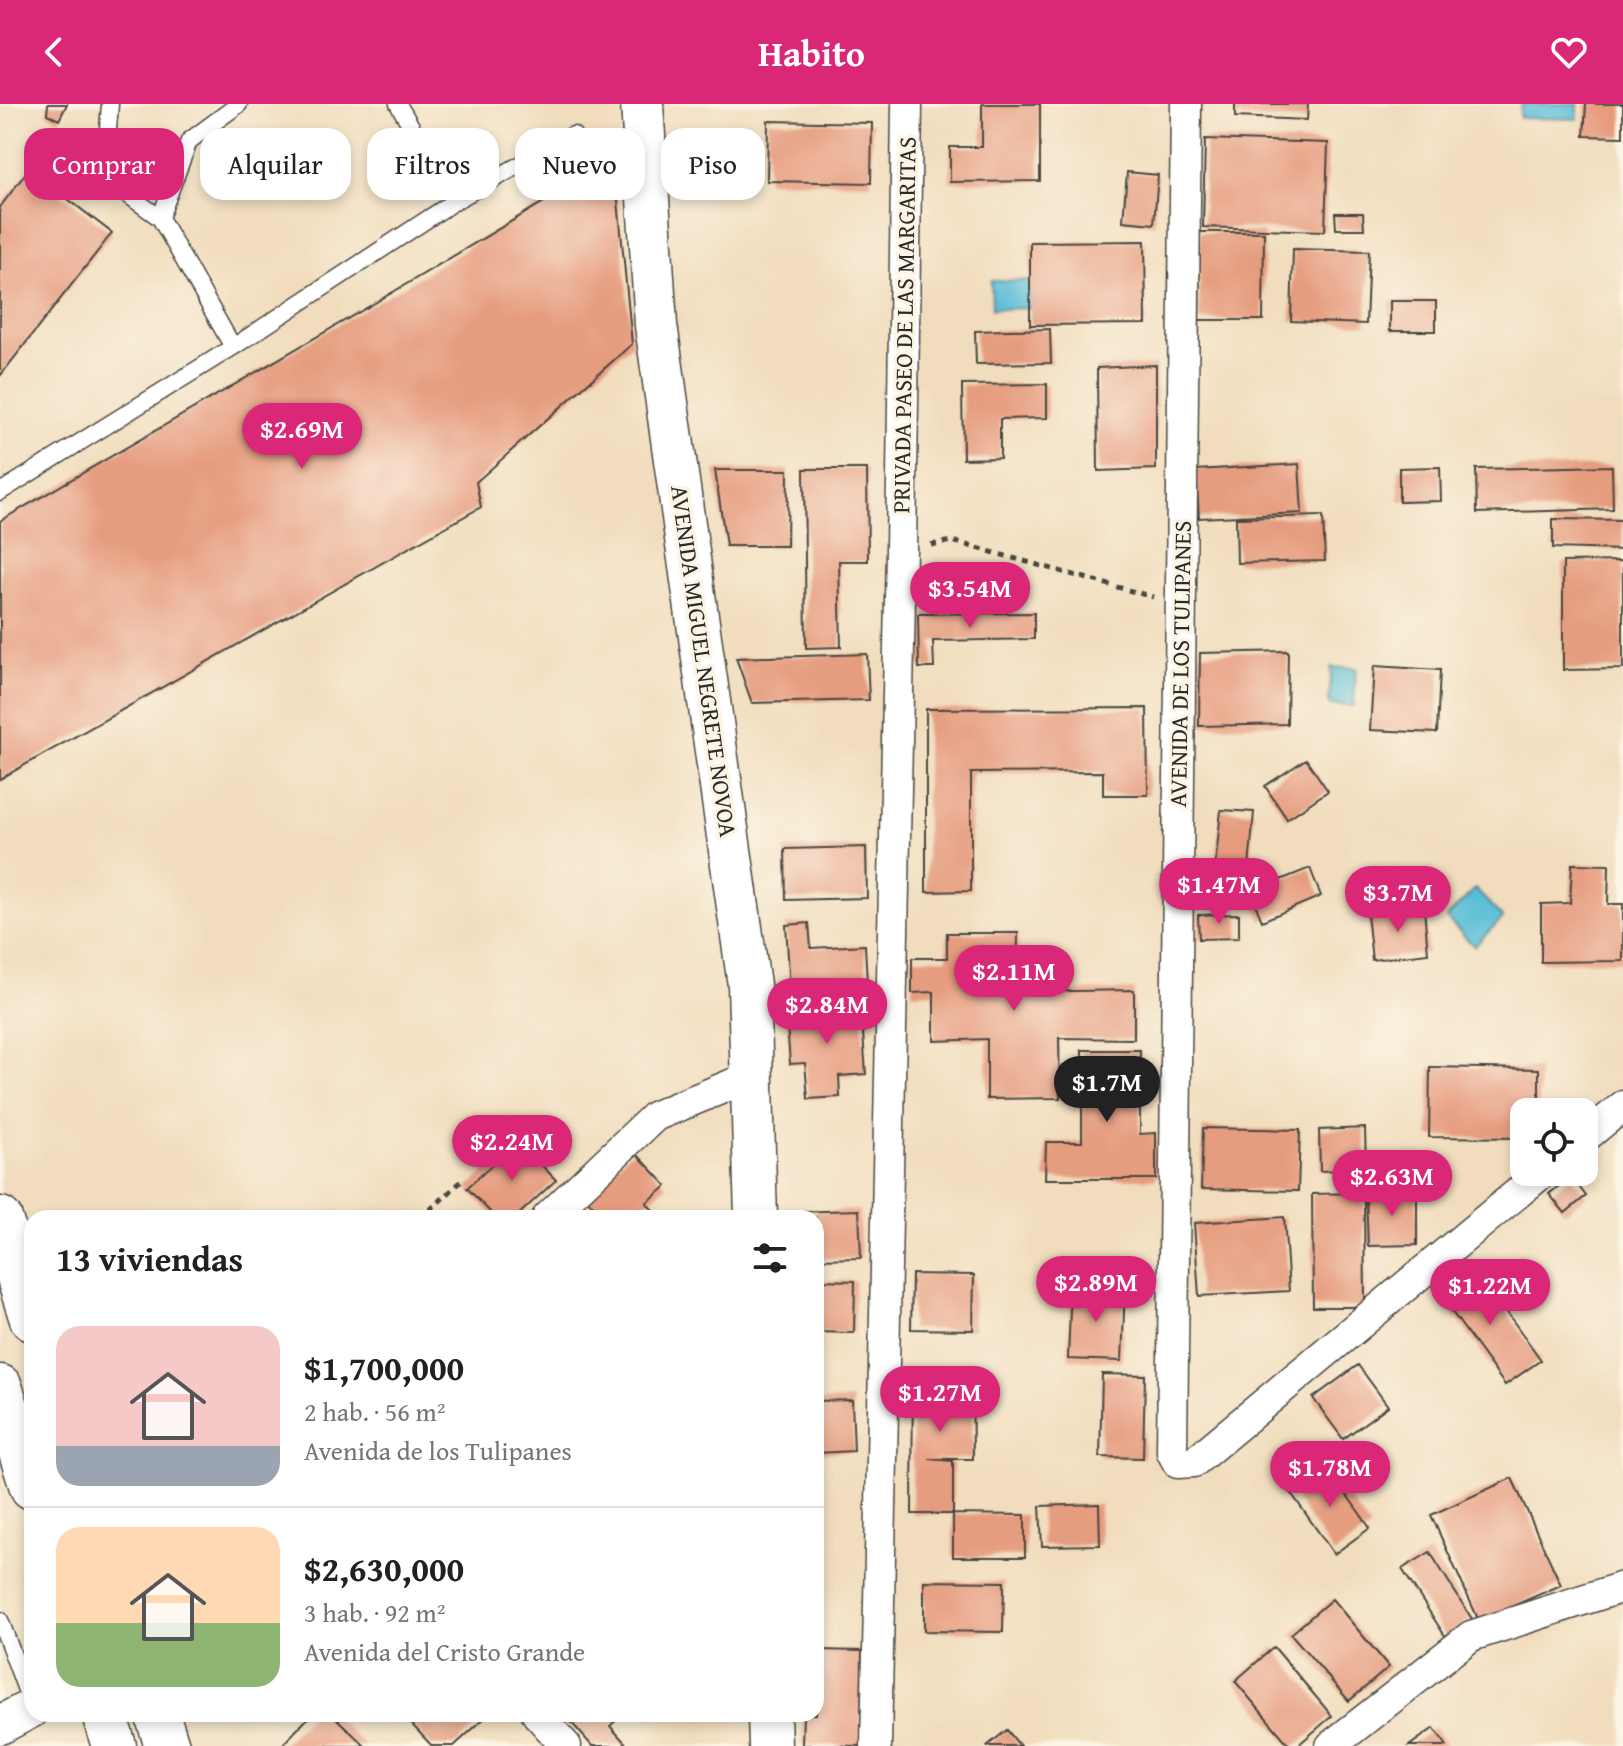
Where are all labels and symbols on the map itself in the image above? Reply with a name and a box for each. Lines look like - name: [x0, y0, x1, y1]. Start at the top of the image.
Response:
- street label: PRIVADA PASEO DE LAS MARGARITAS: [883, 136, 925, 514]
- pin: $2.69M: [237, 403, 367, 471]
- street label: AVENIDA MIGUEL NEGRETE NOVOA: [662, 483, 746, 840]
- street label: AVENIDA DE LOS TULIPANES: [1160, 520, 1200, 808]
- pin: $3.54M: [905, 562, 1035, 630]
- pin: $1.47M: [1154, 858, 1284, 926]
- pin: $3.7M: [1342, 866, 1454, 934]
- pin: $2.11M: [949, 945, 1079, 1013]
- pin: $2.84M: [762, 978, 892, 1046]
- pin: $1.7M: [1051, 1056, 1163, 1124]
- pin: $2.24M: [447, 1115, 577, 1183]
- pin: $2.63M: [1327, 1150, 1457, 1218]
- pin: $2.89M: [1031, 1256, 1161, 1324]
- pin: $1.22M: [1425, 1259, 1555, 1327]
- pin: $1.27M: [875, 1366, 1005, 1434]
- pin: $1.78M: [1265, 1441, 1395, 1509]

